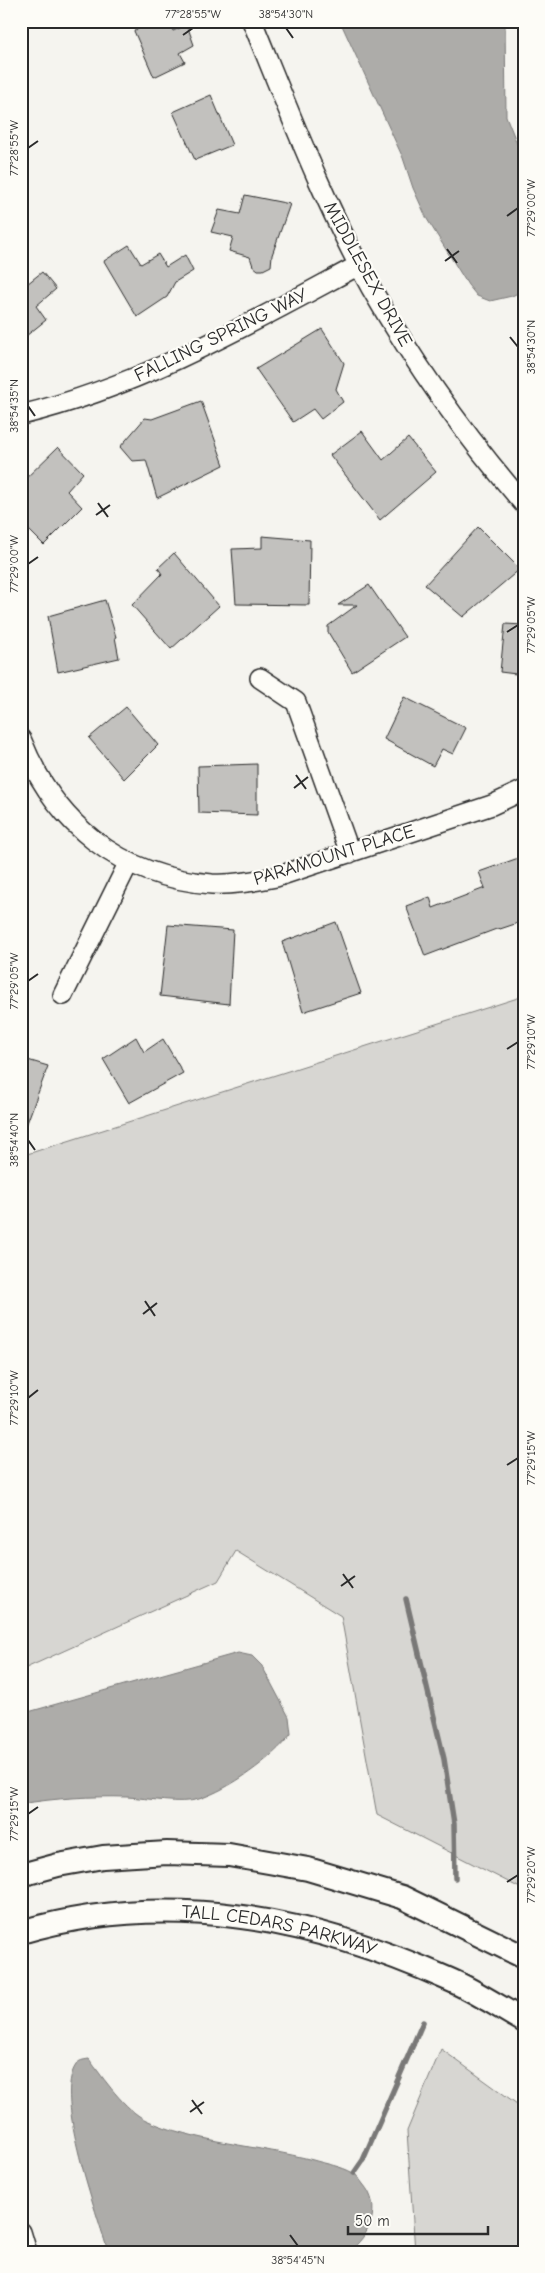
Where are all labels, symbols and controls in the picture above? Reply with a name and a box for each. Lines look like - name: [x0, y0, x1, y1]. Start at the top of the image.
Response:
- text: 77°28'55"W: [165, 7, 222, 21]
- text: 38°54'30"N: [259, 7, 313, 21]
- text: 77°28'55"W: [7, 119, 21, 176]
- text: 77°29'00"W: [524, 179, 538, 237]
- street label: MIDDLESEX DRIVE: [319, 198, 417, 350]
- street label: FALLING SPRING WAY: [131, 283, 312, 386]
- text: 38°54'30"N: [524, 320, 538, 374]
- text: 38°54'35"N: [7, 379, 21, 433]
- text: 77°29'00"W: [7, 535, 21, 593]
- text: 77°29'05"W: [524, 596, 538, 653]
- street label: PARAMOUNT PLACE: [251, 820, 417, 890]
- text: 77°29'05"W: [7, 952, 21, 1009]
- text: 77°29'10"W: [524, 1014, 538, 1070]
- text: 38°54'40"N: [7, 1113, 21, 1167]
- text: 77°29'10"W: [7, 1370, 21, 1426]
- text: 77°29'15"W: [524, 1430, 538, 1485]
- text: 77°29'15"W: [7, 1786, 21, 1841]
- text: 77°29'20"W: [524, 1846, 538, 1903]
- street label: TALL CEDARS PARKWAY: [181, 1901, 380, 1961]
- scale bar: [348, 2203, 488, 2235]
- text: 50 m: [355, 2212, 390, 2230]
- text: 38°54'45"N: [271, 2253, 325, 2267]

